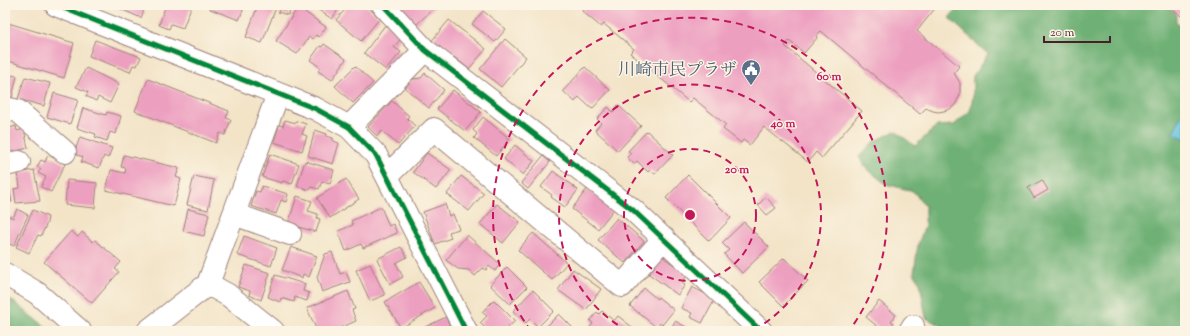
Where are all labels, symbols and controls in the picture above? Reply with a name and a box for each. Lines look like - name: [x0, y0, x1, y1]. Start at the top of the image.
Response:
- scale bar: [1044, 18, 1110, 44]
- text: 20 m: [1050, 24, 1075, 42]
- public building icon: 川崎市民プラザ: [740, 58, 762, 86]
- place label: 川崎市民プラザ: [618, 59, 737, 83]
- text: 60 m: [817, 68, 841, 86]
- text: 40 m: [770, 115, 795, 133]
- text: 20 m: [725, 161, 749, 179]
- centre of rings: [683, 208, 697, 222]

